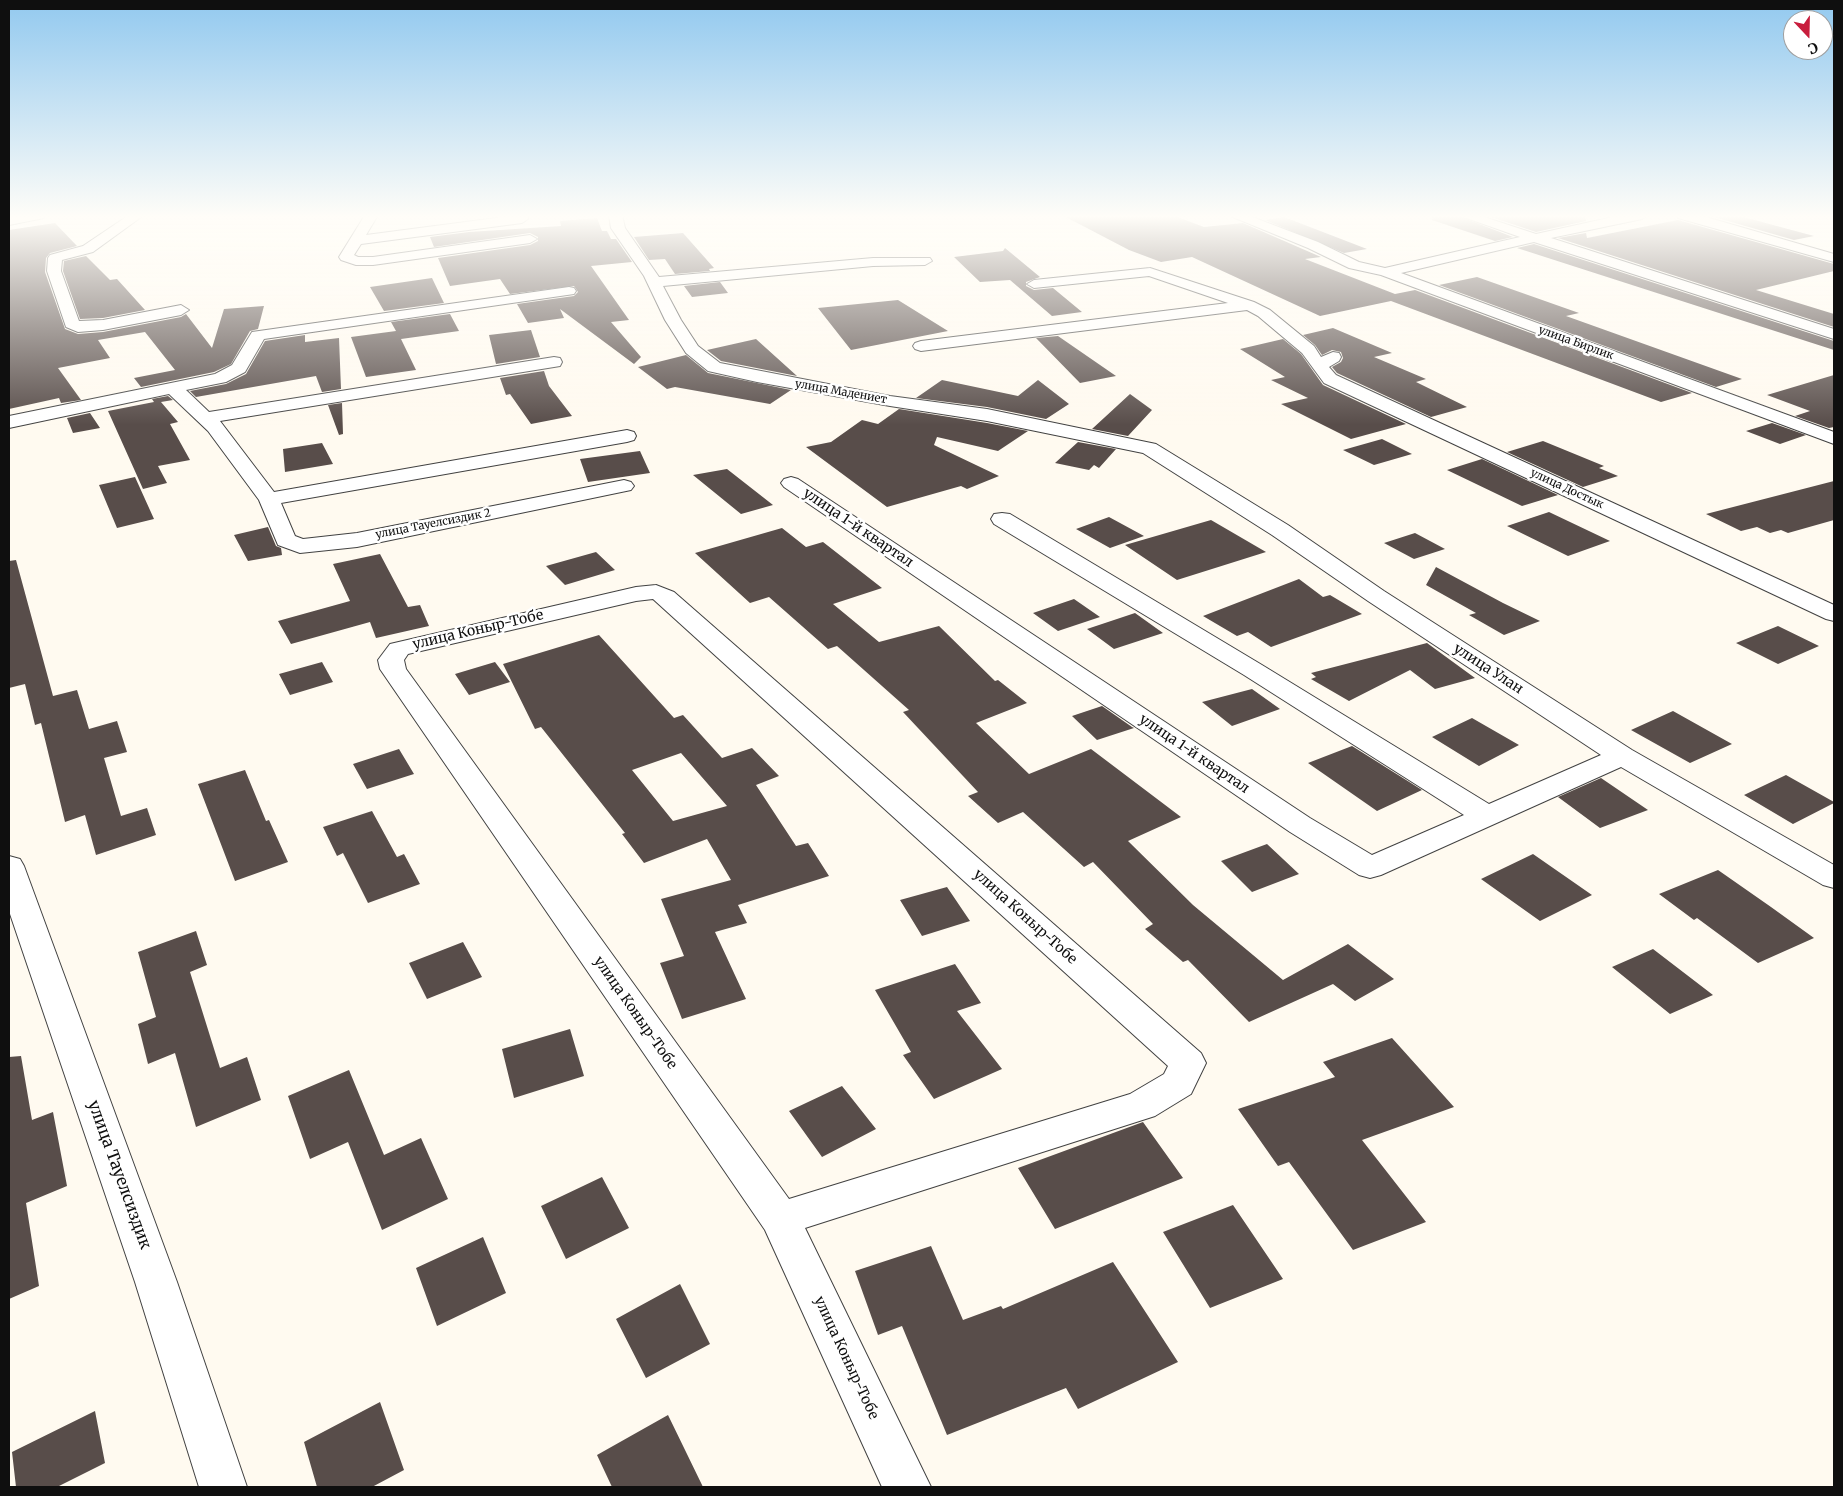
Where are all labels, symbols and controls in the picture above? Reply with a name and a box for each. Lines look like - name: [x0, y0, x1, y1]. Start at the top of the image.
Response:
- north arrow: [1783, 10, 1833, 60]
- text: С: [1805, 38, 1821, 58]
- street label: улица Бирлик: [1537, 323, 1615, 363]
- street label: улица Мадениет: [794, 377, 888, 407]
- street label: улица Достык: [1528, 466, 1606, 512]
- street label: улица 1-й квартал: [800, 485, 916, 571]
- street label: улица Тауелсиздик 2: [374, 506, 492, 542]
- street label: улица Коныр-Тобе: [411, 607, 545, 653]
- street label: улица Улан: [1450, 640, 1526, 698]
- street label: улица 1-й квартал: [1136, 711, 1252, 797]
- street label: улица Коныр-Тобе: [970, 866, 1080, 968]
- street label: улица Коныр-Тобе: [590, 953, 680, 1073]
- street label: улица Тауелсиздик: [83, 1098, 155, 1252]
- street label: улица Коныр-Тобе: [810, 1294, 882, 1422]

